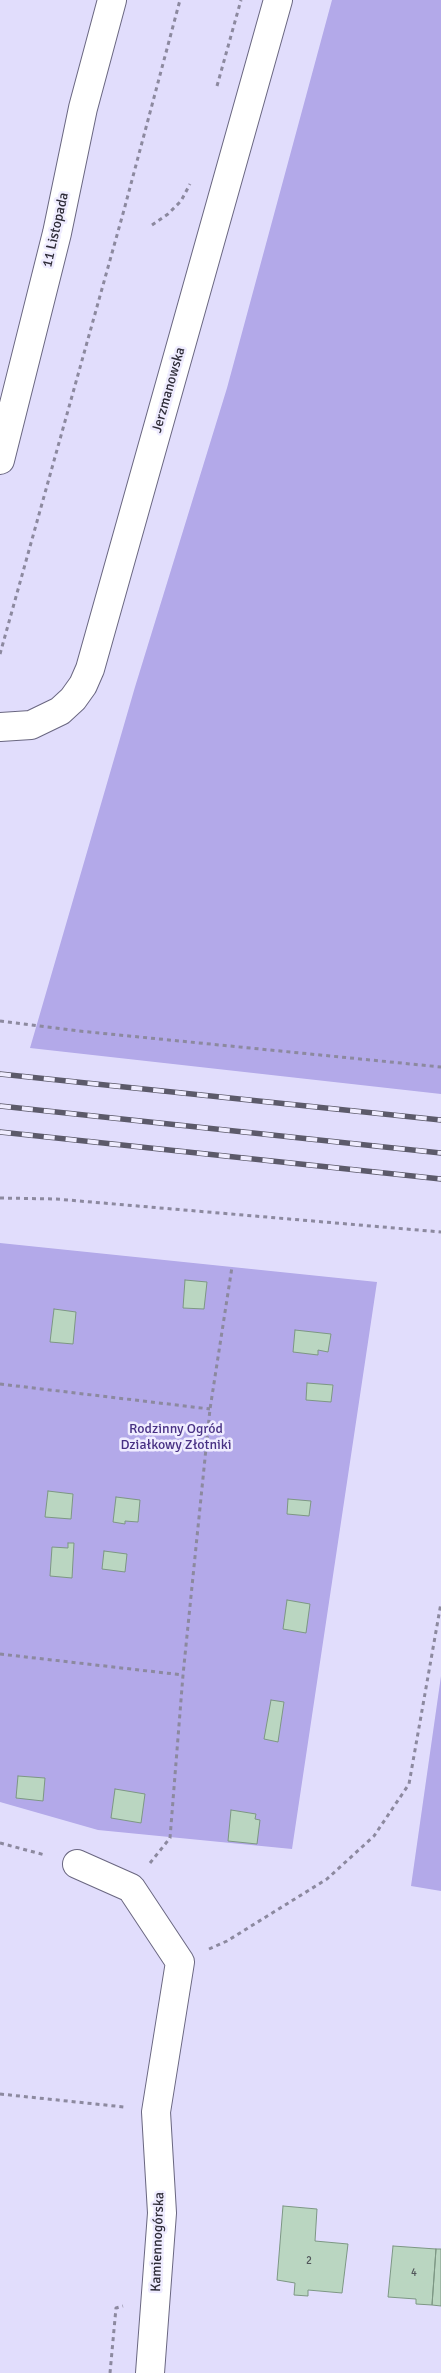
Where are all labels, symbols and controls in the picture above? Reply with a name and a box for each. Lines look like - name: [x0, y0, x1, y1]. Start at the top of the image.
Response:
- street label: 11 Listopada: [39, 191, 73, 269]
- street label: Jerzmanowska: [149, 345, 189, 435]
- park label: Rodzinny Ogród Działkowy Złotniki: [120, 1421, 232, 1454]
- street label: Kamiennogórska: [148, 2192, 168, 2292]
- house number: 2: [306, 2254, 312, 2268]
- house number: 4: [411, 2266, 417, 2280]

